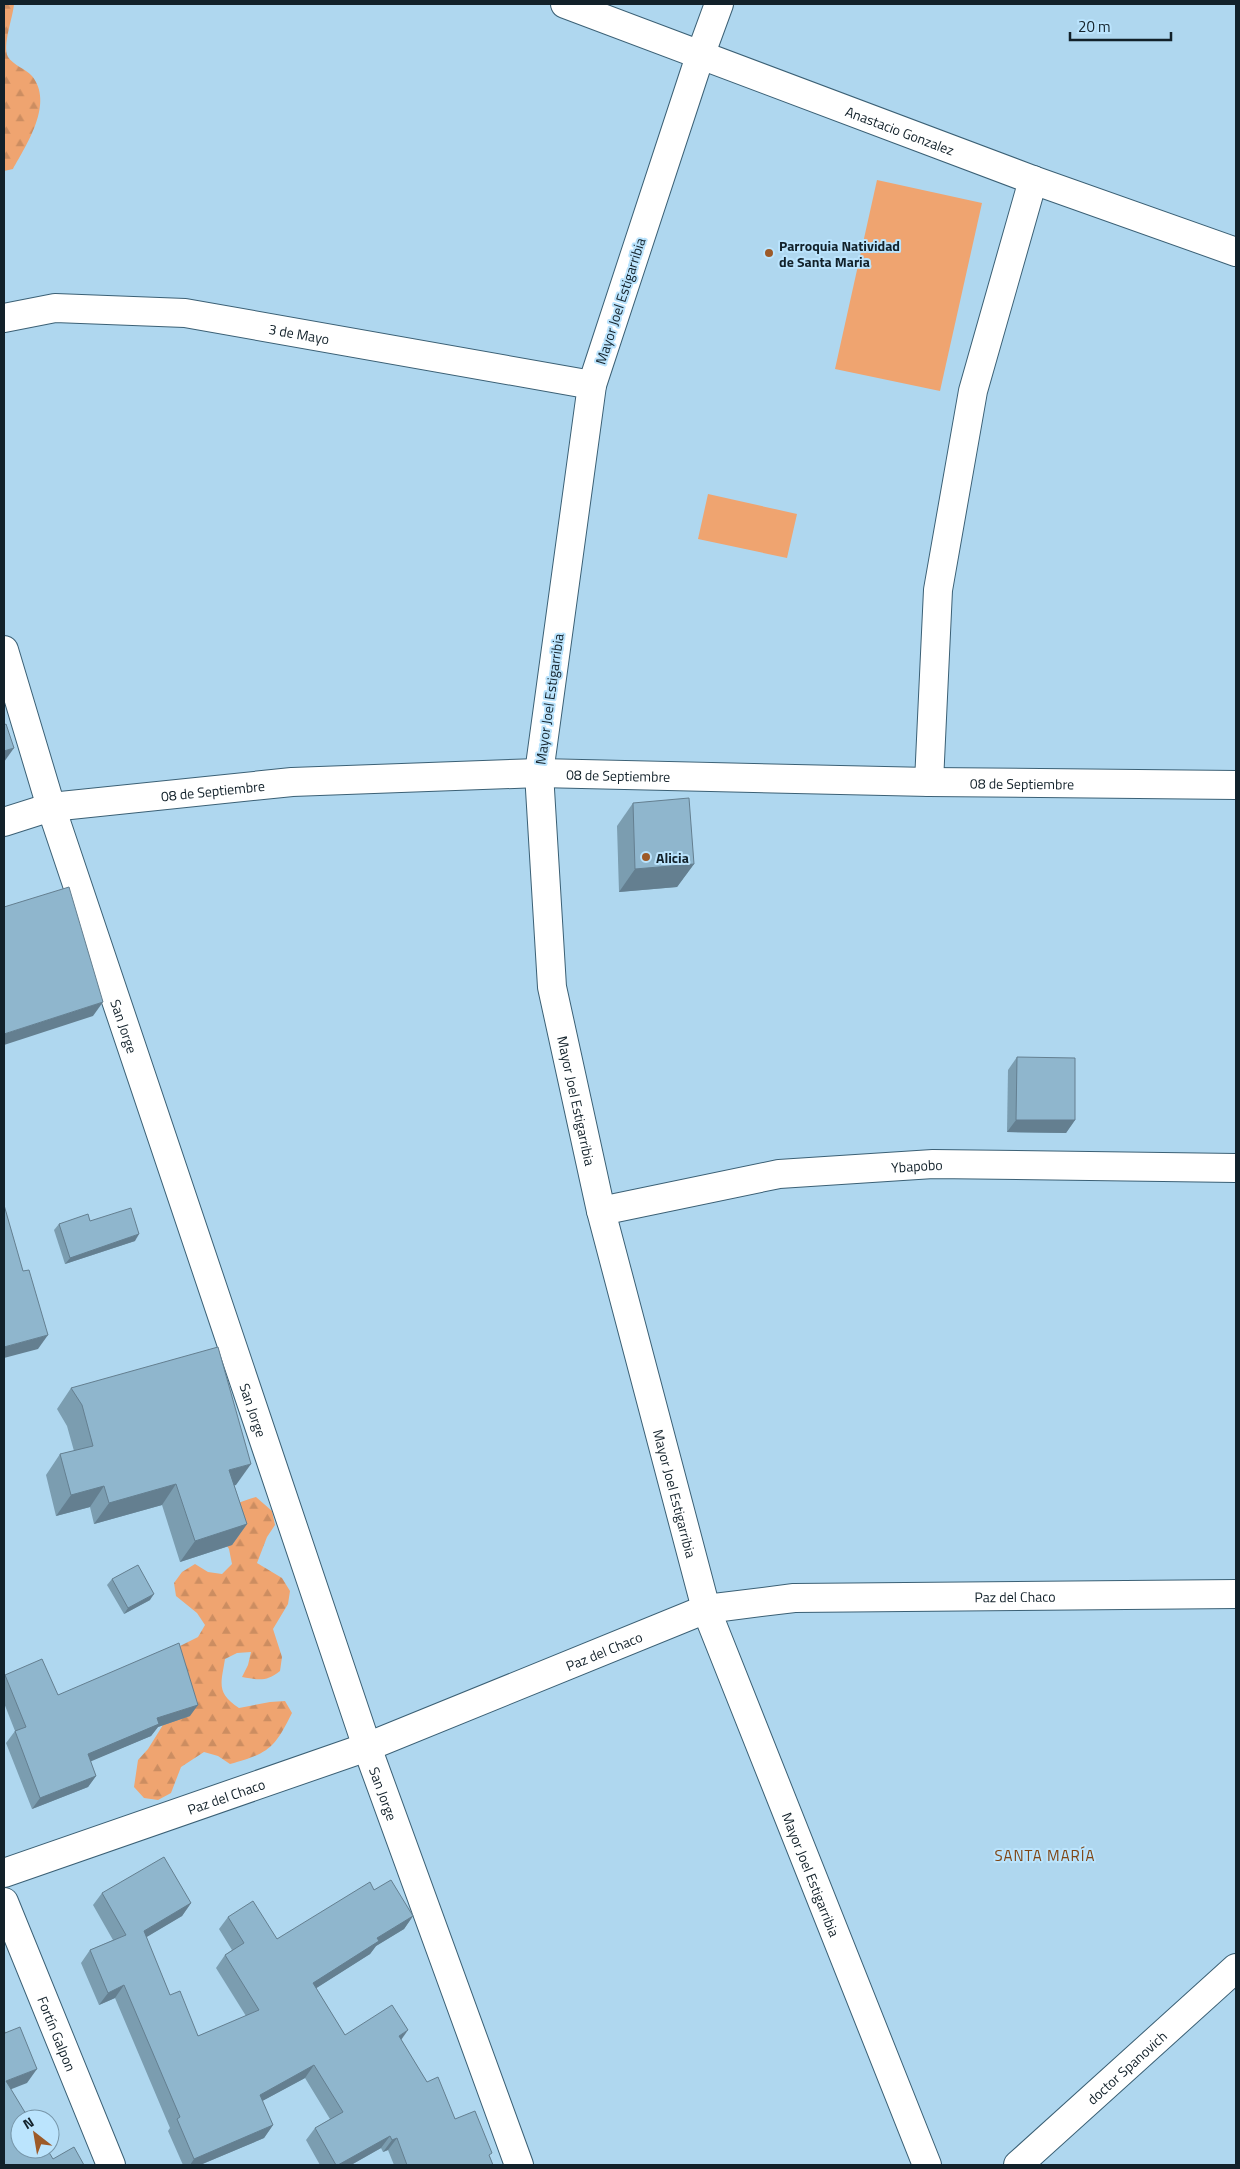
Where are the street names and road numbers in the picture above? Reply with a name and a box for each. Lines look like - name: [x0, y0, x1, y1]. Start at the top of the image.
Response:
- street label: Anastacio Gonzalez: [843, 100, 957, 160]
- street label: Mayor Joel Estigarribia: [590, 235, 650, 367]
- street label: 3 de Mayo: [267, 318, 331, 349]
- street label: Mayor Joel Estigarribia: [529, 632, 569, 766]
- street label: 08 de Septiembre: [566, 763, 671, 787]
- street label: 08 de Septiembre: [970, 772, 1074, 794]
- street label: 08 de Septiembre: [160, 774, 266, 806]
- street label: San Jorge: [106, 996, 143, 1056]
- street label: Mayor Joel Estigarribia: [552, 1034, 601, 1168]
- street label: Ybapobo: [891, 1153, 943, 1177]
- street label: San Jorge: [235, 1380, 273, 1440]
- street label: Mayor Joel Estigarribia: [648, 1427, 703, 1560]
- street label: Paz del Chaco: [974, 1585, 1056, 1607]
- street label: Paz del Chaco: [562, 1626, 645, 1676]
- street label: San Jorge: [365, 1764, 403, 1823]
- street label: Paz del Chaco: [184, 1773, 268, 1819]
- street label: Mayor Joel Estigarribia: [777, 1809, 846, 1940]
- street label: Fortín Galpon: [33, 1993, 82, 2074]
- street label: doctor Spanovich: [1082, 2025, 1171, 2109]

